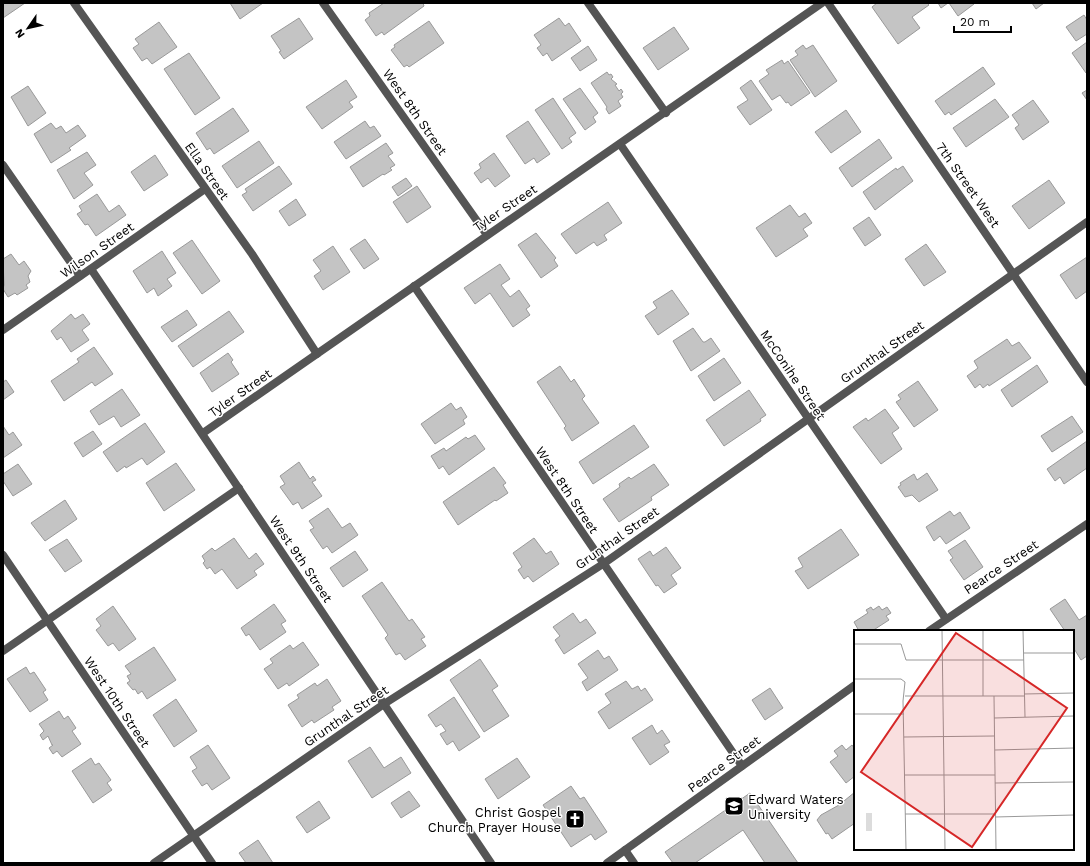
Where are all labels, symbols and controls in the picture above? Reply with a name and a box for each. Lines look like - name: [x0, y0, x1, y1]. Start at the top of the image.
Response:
- north arrow: [8, 8, 48, 48]
- scale bar: [954, 8, 1011, 34]
- text: 20 m: [960, 15, 990, 29]
- text: N: [12, 26, 28, 40]
- street label: West 8th Street: [380, 66, 451, 158]
- street label: Ella Street: [182, 139, 233, 203]
- street label: 7th Street West: [933, 140, 1003, 231]
- street label: Tyler Street: [470, 181, 540, 235]
- street label: Wilson Street: [57, 219, 137, 281]
- street label: Grunthal Street: [837, 317, 927, 386]
- street label: McConihe Street: [757, 327, 829, 423]
- street label: Tyler Street: [206, 365, 275, 420]
- street label: West 8th Street: [532, 444, 602, 537]
- street label: Grunthal Street: [572, 503, 662, 572]
- street label: West 9th Street: [266, 513, 336, 606]
- street label: Pearce Street: [961, 536, 1041, 597]
- inset map: [854, 630, 1074, 850]
- street label: West 10th Street: [81, 654, 153, 751]
- street label: Grunthal Street: [301, 682, 392, 750]
- street label: Pearce Street: [685, 732, 764, 795]
- place label: Edward Waters University: [748, 792, 844, 822]
- school or university icon: Edward Waters University: [723, 795, 745, 817]
- place label: Christ Gospel Church Prayer House: [428, 805, 561, 835]
- church icon: Christ Gospel Church Prayer House: [564, 808, 586, 830]

